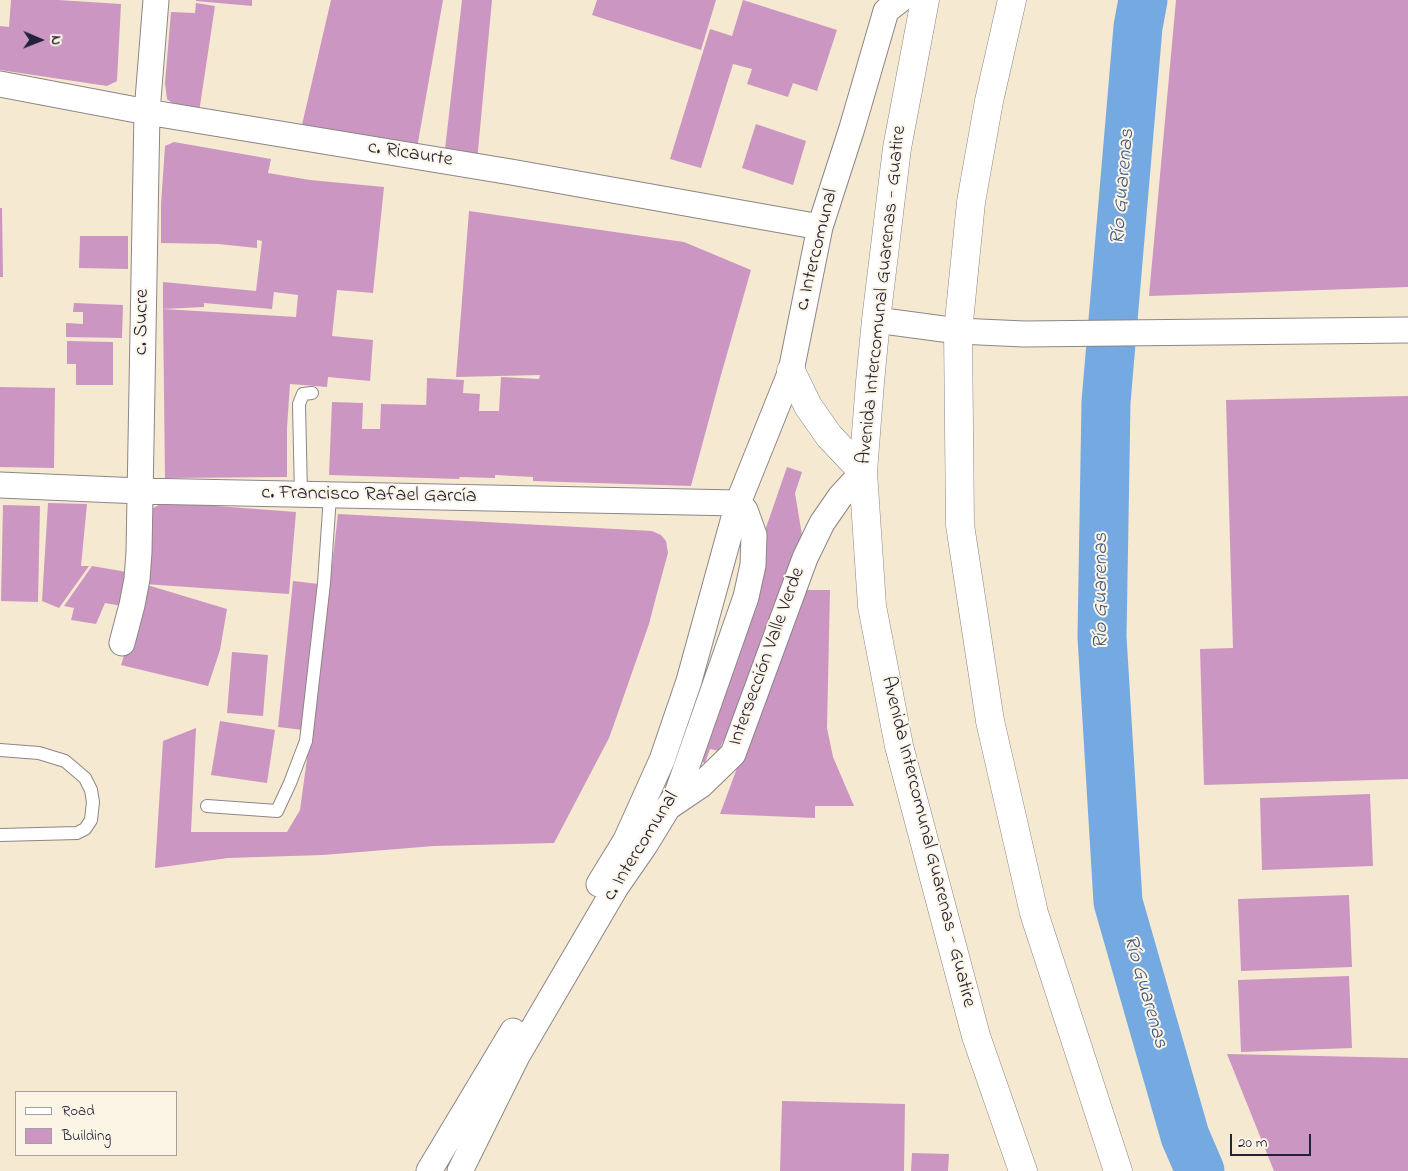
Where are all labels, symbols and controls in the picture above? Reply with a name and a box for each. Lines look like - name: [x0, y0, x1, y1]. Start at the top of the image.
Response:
- north arrow: [15, 15, 65, 65]
- text: N: [45, 35, 66, 45]
- street label: Avenida Intercomunal Guarenas - Guatire: [853, 125, 913, 465]
- water label: Río Guarenas: [1106, 128, 1142, 246]
- street label: c. Ricaurte: [366, 136, 454, 174]
- street label: c. Intercomunal: [791, 187, 845, 313]
- street label: c. Sucre: [130, 289, 156, 355]
- street label: c. Francisco Rafael García: [261, 482, 477, 510]
- water label: Río Guarenas: [1090, 533, 1116, 649]
- street label: Intersección Valle Verde: [725, 565, 811, 749]
- street label: Avenida Intercomunal Guarenas - Guatire: [874, 674, 980, 1010]
- street label: c. Intercomunal: [599, 788, 685, 906]
- water label: Río Guarenas: [1116, 933, 1172, 1051]
- legend: [15, 1091, 178, 1156]
- text: Road: [62, 1100, 95, 1122]
- scale bar: [1233, 1124, 1314, 1156]
- text: Building: [62, 1125, 111, 1147]
- text: 20 m: [1238, 1132, 1267, 1154]

